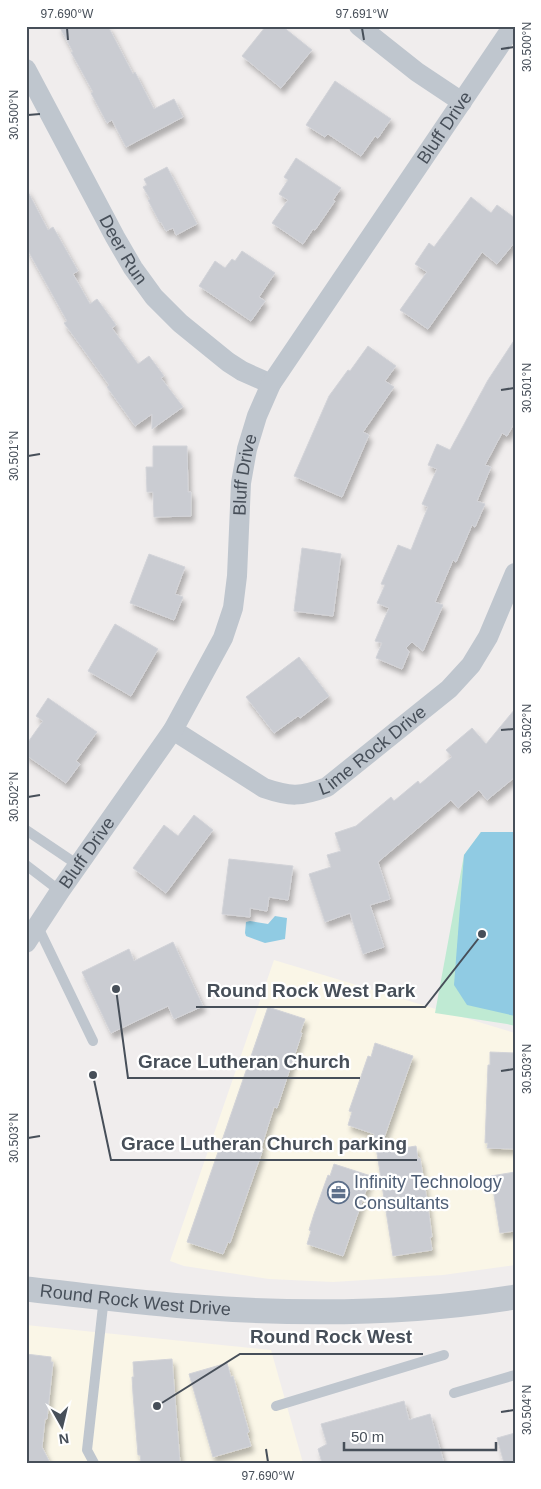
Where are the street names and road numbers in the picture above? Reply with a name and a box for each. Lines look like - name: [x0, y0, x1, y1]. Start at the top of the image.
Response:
- street label: Bluff Drive: [413, 88, 476, 167]
- street label: Deer Run: [95, 211, 151, 288]
- street label: Bluff Drive: [230, 431, 261, 516]
- street label: Lime Rock Drive: [316, 701, 430, 799]
- street label: Bluff Drive: [55, 813, 119, 892]
- street label: Round Rock West Drive: [39, 1281, 231, 1319]

